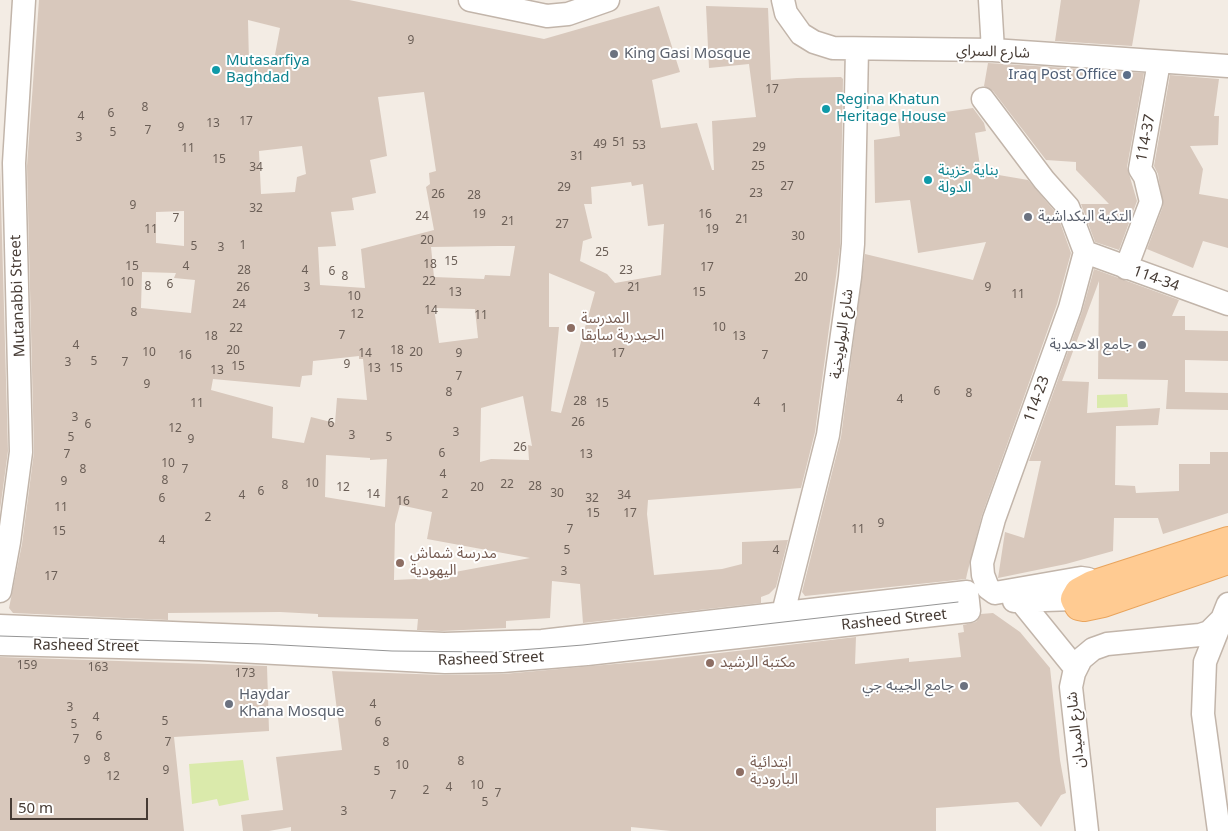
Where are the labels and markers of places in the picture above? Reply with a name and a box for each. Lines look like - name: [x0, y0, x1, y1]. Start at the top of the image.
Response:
- place label: King Gasi Mosque: [624, 45, 751, 63]
- marker: King Gasi Mosque: [608, 48, 620, 60]
- place label: Mutasarfiya Baghdad: [226, 52, 310, 87]
- marker: Mutasarfiya Baghdad: [210, 64, 222, 76]
- place label: Iraq Post Office: [1008, 66, 1117, 84]
- marker: Iraq Post Office: [1121, 69, 1133, 81]
- place label: Regina Khatun Heritage House: [836, 91, 946, 126]
- marker: Regina Khatun Heritage House: [820, 103, 832, 115]
- place label: بناية خزينة الدولة: [938, 162, 998, 197]
- marker: بناية خزينة الدولة: [922, 174, 934, 186]
- place label: التكية البكداشية: [1038, 208, 1132, 226]
- marker: التكية البكداشية: [1022, 211, 1034, 223]
- place label: المدرسة الحيدرية سابقا: [581, 310, 664, 345]
- marker: المدرسة الحيدرية سابقا: [565, 322, 577, 334]
- place label: جامع الاحمدية: [1050, 336, 1132, 354]
- marker: جامع الاحمدية: [1136, 339, 1148, 351]
- place label: مدرسة شماش اليهودية: [410, 545, 497, 580]
- marker: مدرسة شماش اليهودية: [394, 557, 406, 569]
- place label: مكتبة الرشيد: [720, 654, 796, 672]
- marker: مكتبة الرشيد: [704, 657, 716, 669]
- place label: جامع الجيبه جي: [862, 677, 954, 695]
- marker: جامع الجيبه جي: [958, 680, 970, 692]
- place label: Haydar Khana Mosque: [239, 686, 344, 721]
- marker: Haydar Khana Mosque: [223, 698, 235, 710]
- place label: ابتدائية البارودية: [750, 754, 798, 789]
- marker: ابتدائية البارودية: [734, 766, 746, 778]

